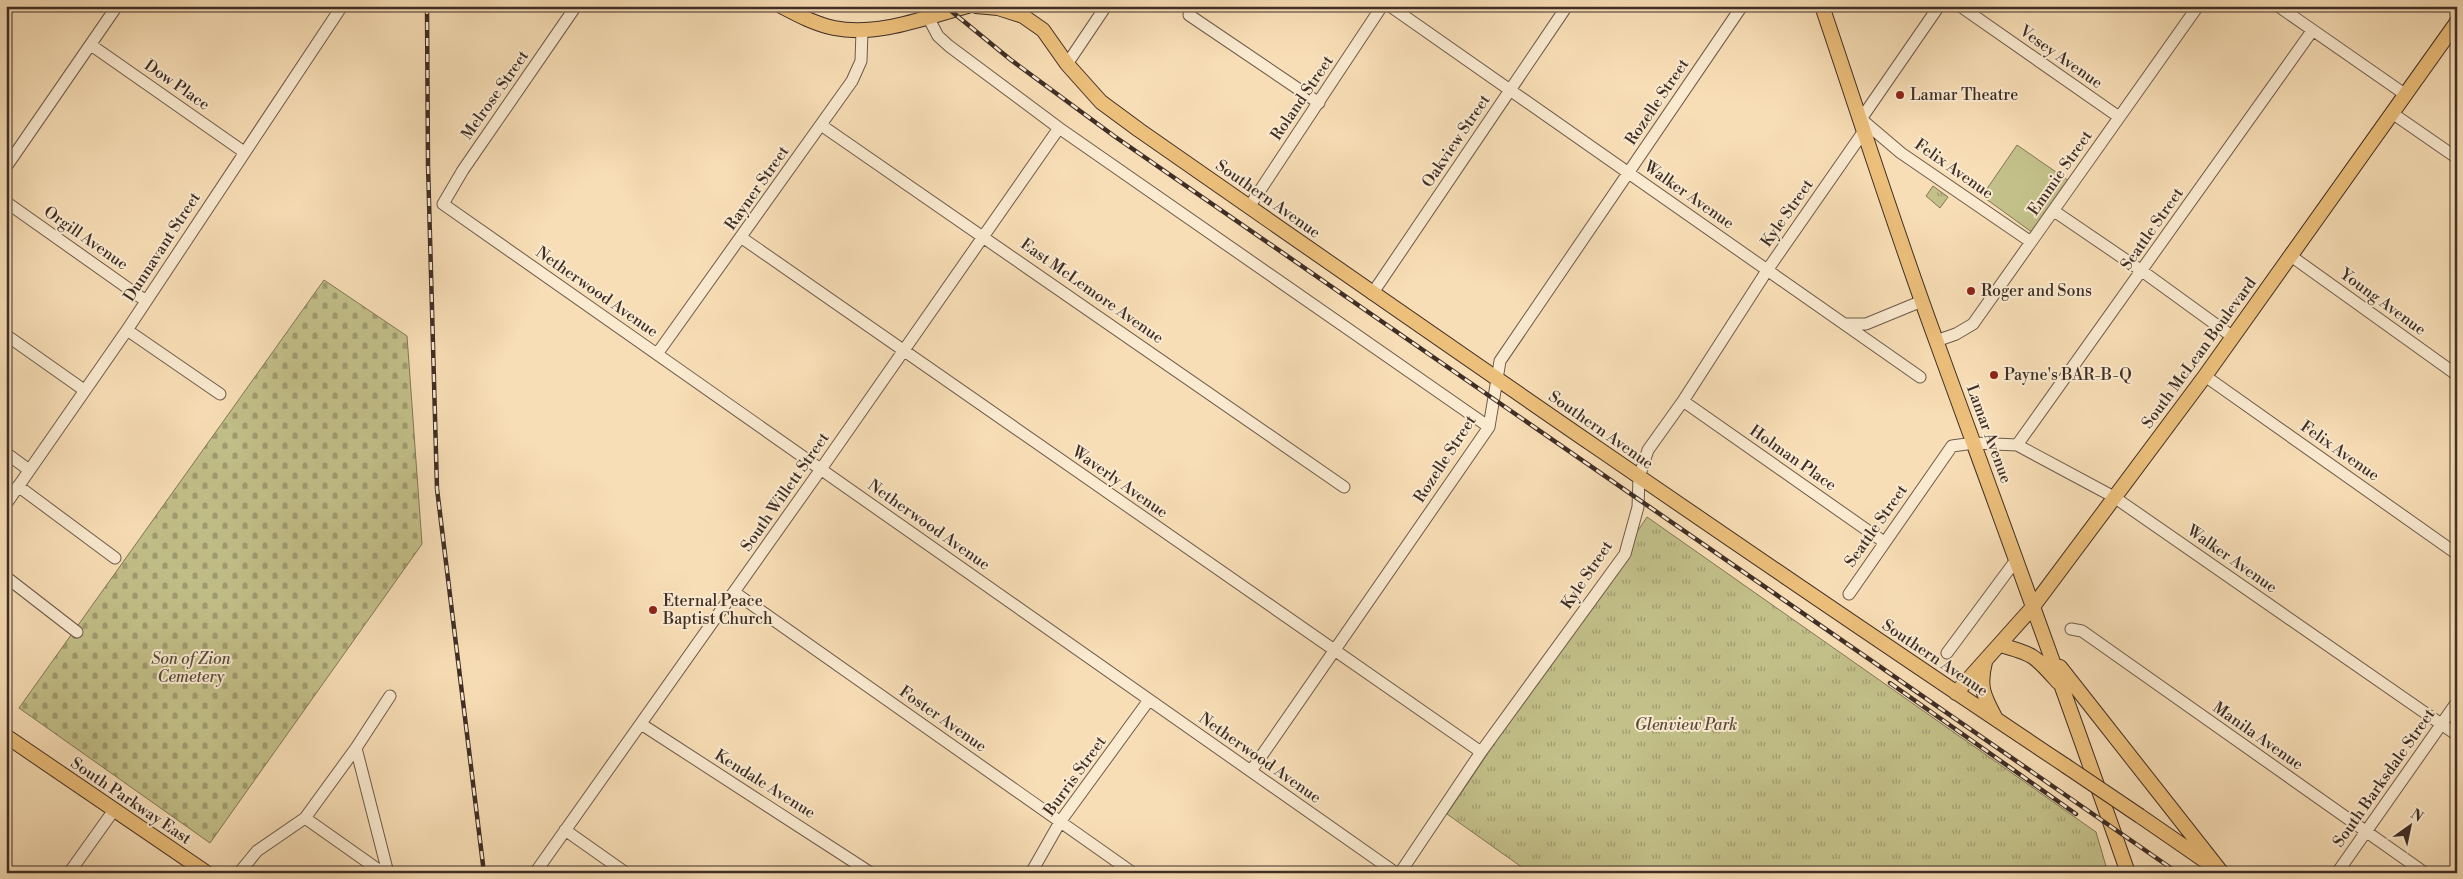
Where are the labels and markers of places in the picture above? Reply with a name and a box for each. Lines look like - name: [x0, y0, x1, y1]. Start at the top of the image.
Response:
- place label: Lamar Theatre: [1910, 85, 2018, 105]
- marker: Lamar Theatre: [1894, 89, 1906, 101]
- place label: Roger and Sons: [1981, 281, 2092, 301]
- marker: Roger and Sons: [1965, 285, 1977, 297]
- place label: Payne's BAR-B-Q: [2004, 365, 2132, 385]
- marker: Payne's BAR-B-Q: [1988, 369, 2000, 381]
- place label: Eternal Peace Baptist Church: [662, 591, 773, 629]
- marker: Eternal Peace Baptist Church: [647, 604, 659, 616]

